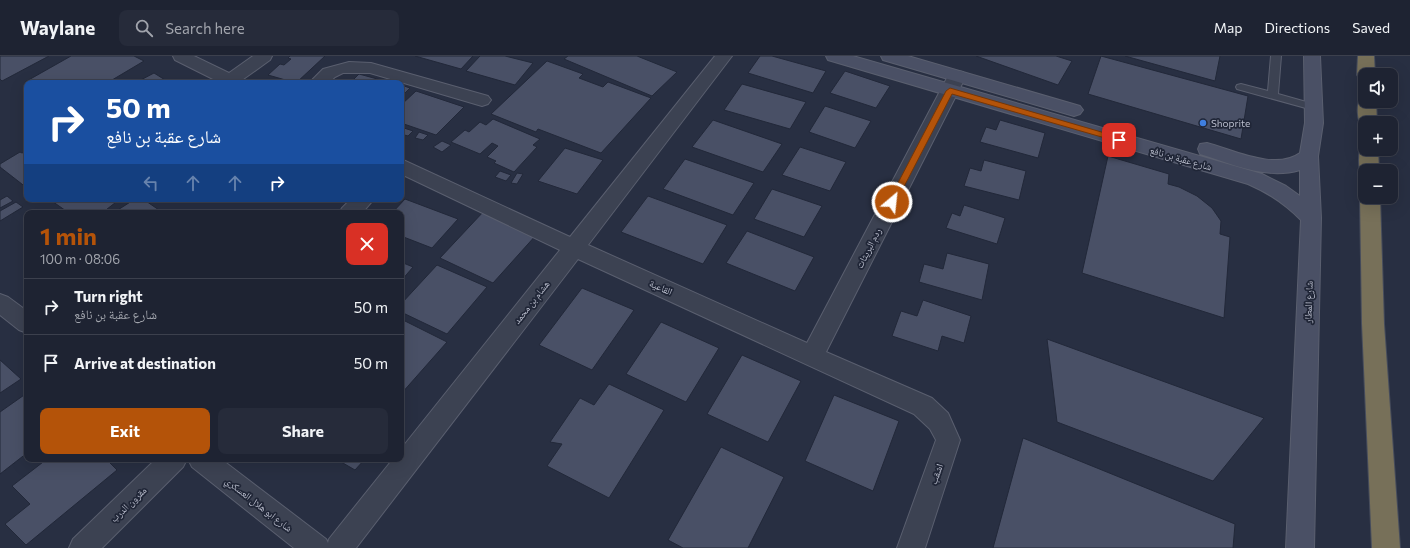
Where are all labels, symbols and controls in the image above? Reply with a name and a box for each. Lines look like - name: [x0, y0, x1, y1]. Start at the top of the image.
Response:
- search box: [119, 10, 399, 46]
- text: Waylane: [20, 16, 95, 39]
- icon: search: [133, 17, 155, 39]
- text: Search here: [165, 19, 245, 37]
- text: Map: [1214, 19, 1243, 36]
- text: Directions: [1265, 19, 1330, 36]
- text: Saved: [1352, 19, 1390, 36]
- map controls: [1358, 68, 1398, 204]
- button: sound: [1358, 68, 1398, 108]
- text: 50 m: [106, 90, 171, 124]
- icon: right: [40, 96, 92, 148]
- button: +: [1358, 116, 1398, 156]
- place label: Shoprite: [1211, 117, 1250, 129]
- marker: Shoprite: [1198, 118, 1208, 128]
- pin: [1102, 123, 1136, 157]
- text: شارع عقبة بن نافع: [106, 125, 221, 147]
- icon: arrive: [1108, 129, 1130, 151]
- street label: شارع عقبة بن نافع: [1148, 143, 1214, 174]
- button: −: [1358, 164, 1398, 204]
- icon: left: [140, 172, 162, 194]
- icon: ahead: [182, 172, 204, 194]
- icon: ahead: [224, 172, 246, 194]
- icon: right: [266, 172, 288, 194]
- position arrow: [871, 181, 913, 223]
- text: 1 min: [40, 221, 97, 250]
- button: close: [346, 223, 388, 265]
- street label: ردم البريثات: [853, 226, 885, 271]
- text: 100 m · 08:06: [40, 251, 120, 267]
- street label: القاعية: [647, 277, 674, 298]
- street label: هشام بن محمد: [510, 278, 553, 327]
- street label: شارع المطار: [1301, 280, 1316, 324]
- text: Turn right: [74, 287, 143, 305]
- icon: right: [40, 296, 62, 318]
- text: 50 m: [354, 298, 388, 316]
- text: شارع عقبة بن نافع: [74, 306, 157, 322]
- icon: arrive: [40, 352, 62, 374]
- text: Arrive at destination: [74, 354, 216, 372]
- text: 50 m: [354, 354, 388, 372]
- button: Exit: [40, 408, 210, 454]
- button: Share: [218, 408, 388, 454]
- street label: اشقب: [927, 462, 945, 486]
- street label: شارع ابو هلال العسكري: [222, 474, 295, 536]
- street label: مقرون الدرب: [107, 483, 150, 525]

